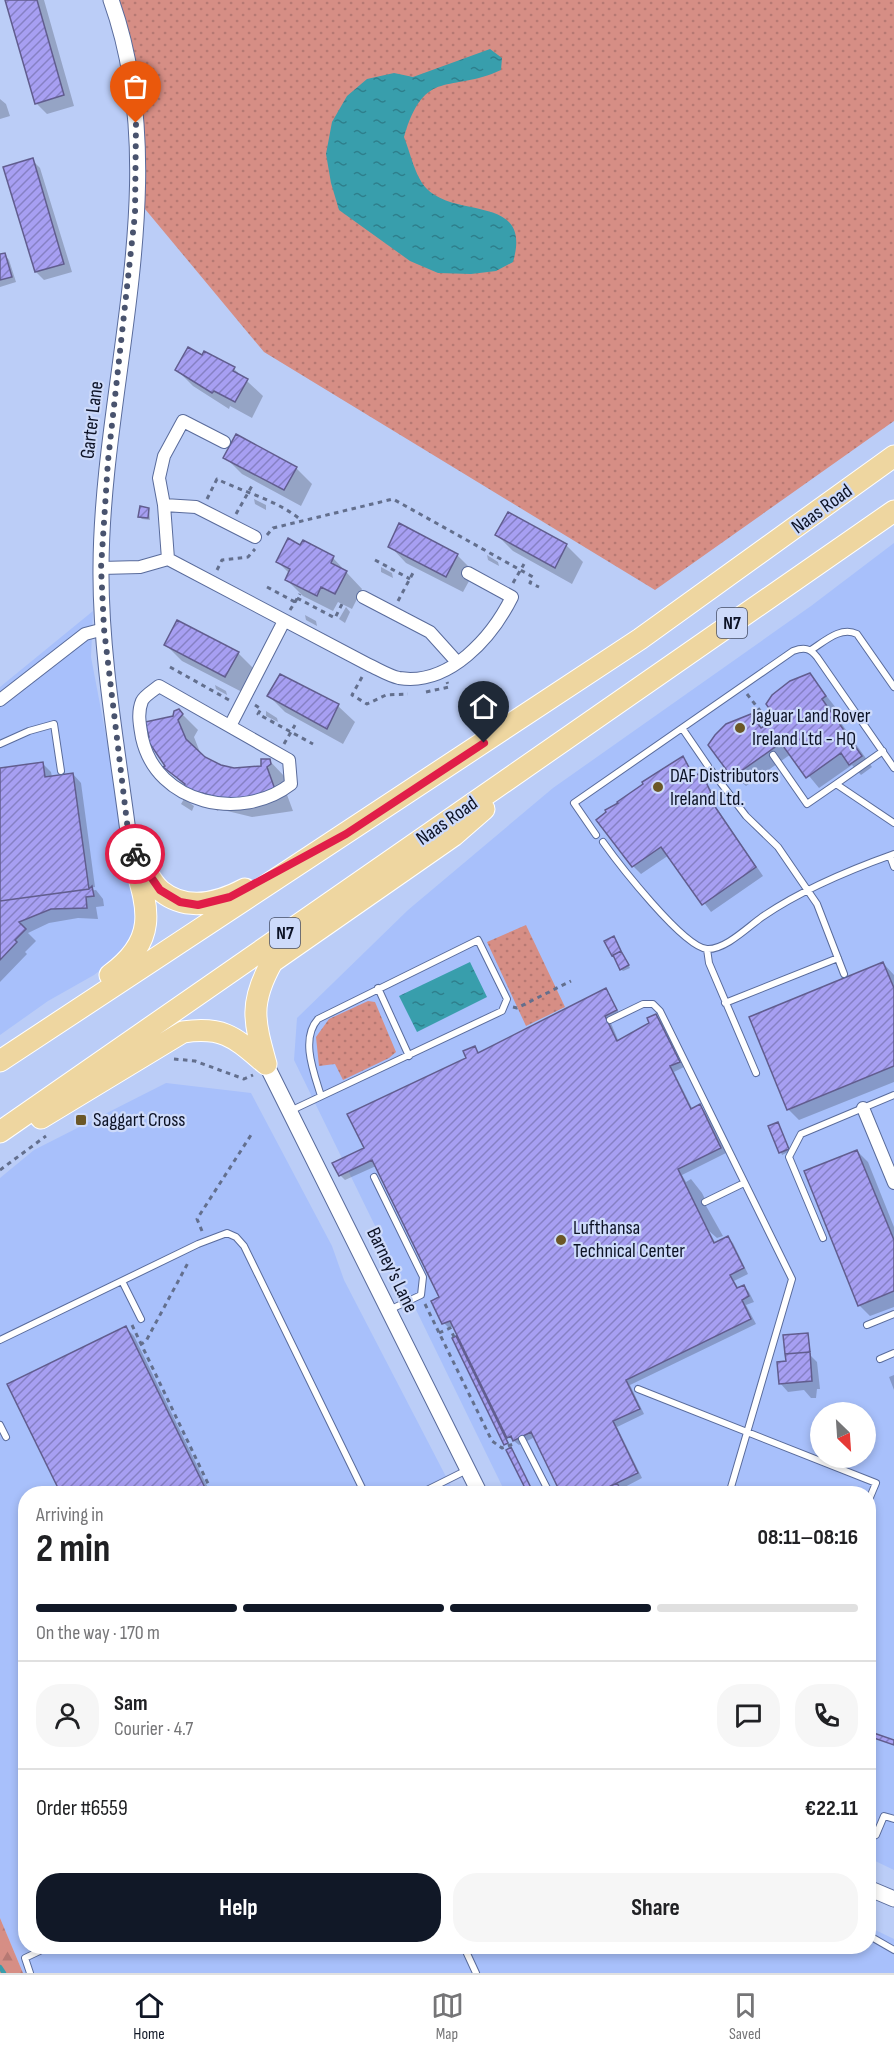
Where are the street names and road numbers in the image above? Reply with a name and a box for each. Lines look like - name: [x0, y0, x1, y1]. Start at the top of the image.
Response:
- street label: Garter Lane: [75, 380, 109, 460]
- street label: Naas Road: [787, 479, 857, 539]
- road number: N7: [717, 608, 747, 638]
- street label: Naas Road: [412, 791, 482, 851]
- road number: N7: [270, 918, 300, 948]
- street label: Barney's Lane: [361, 1223, 423, 1317]

